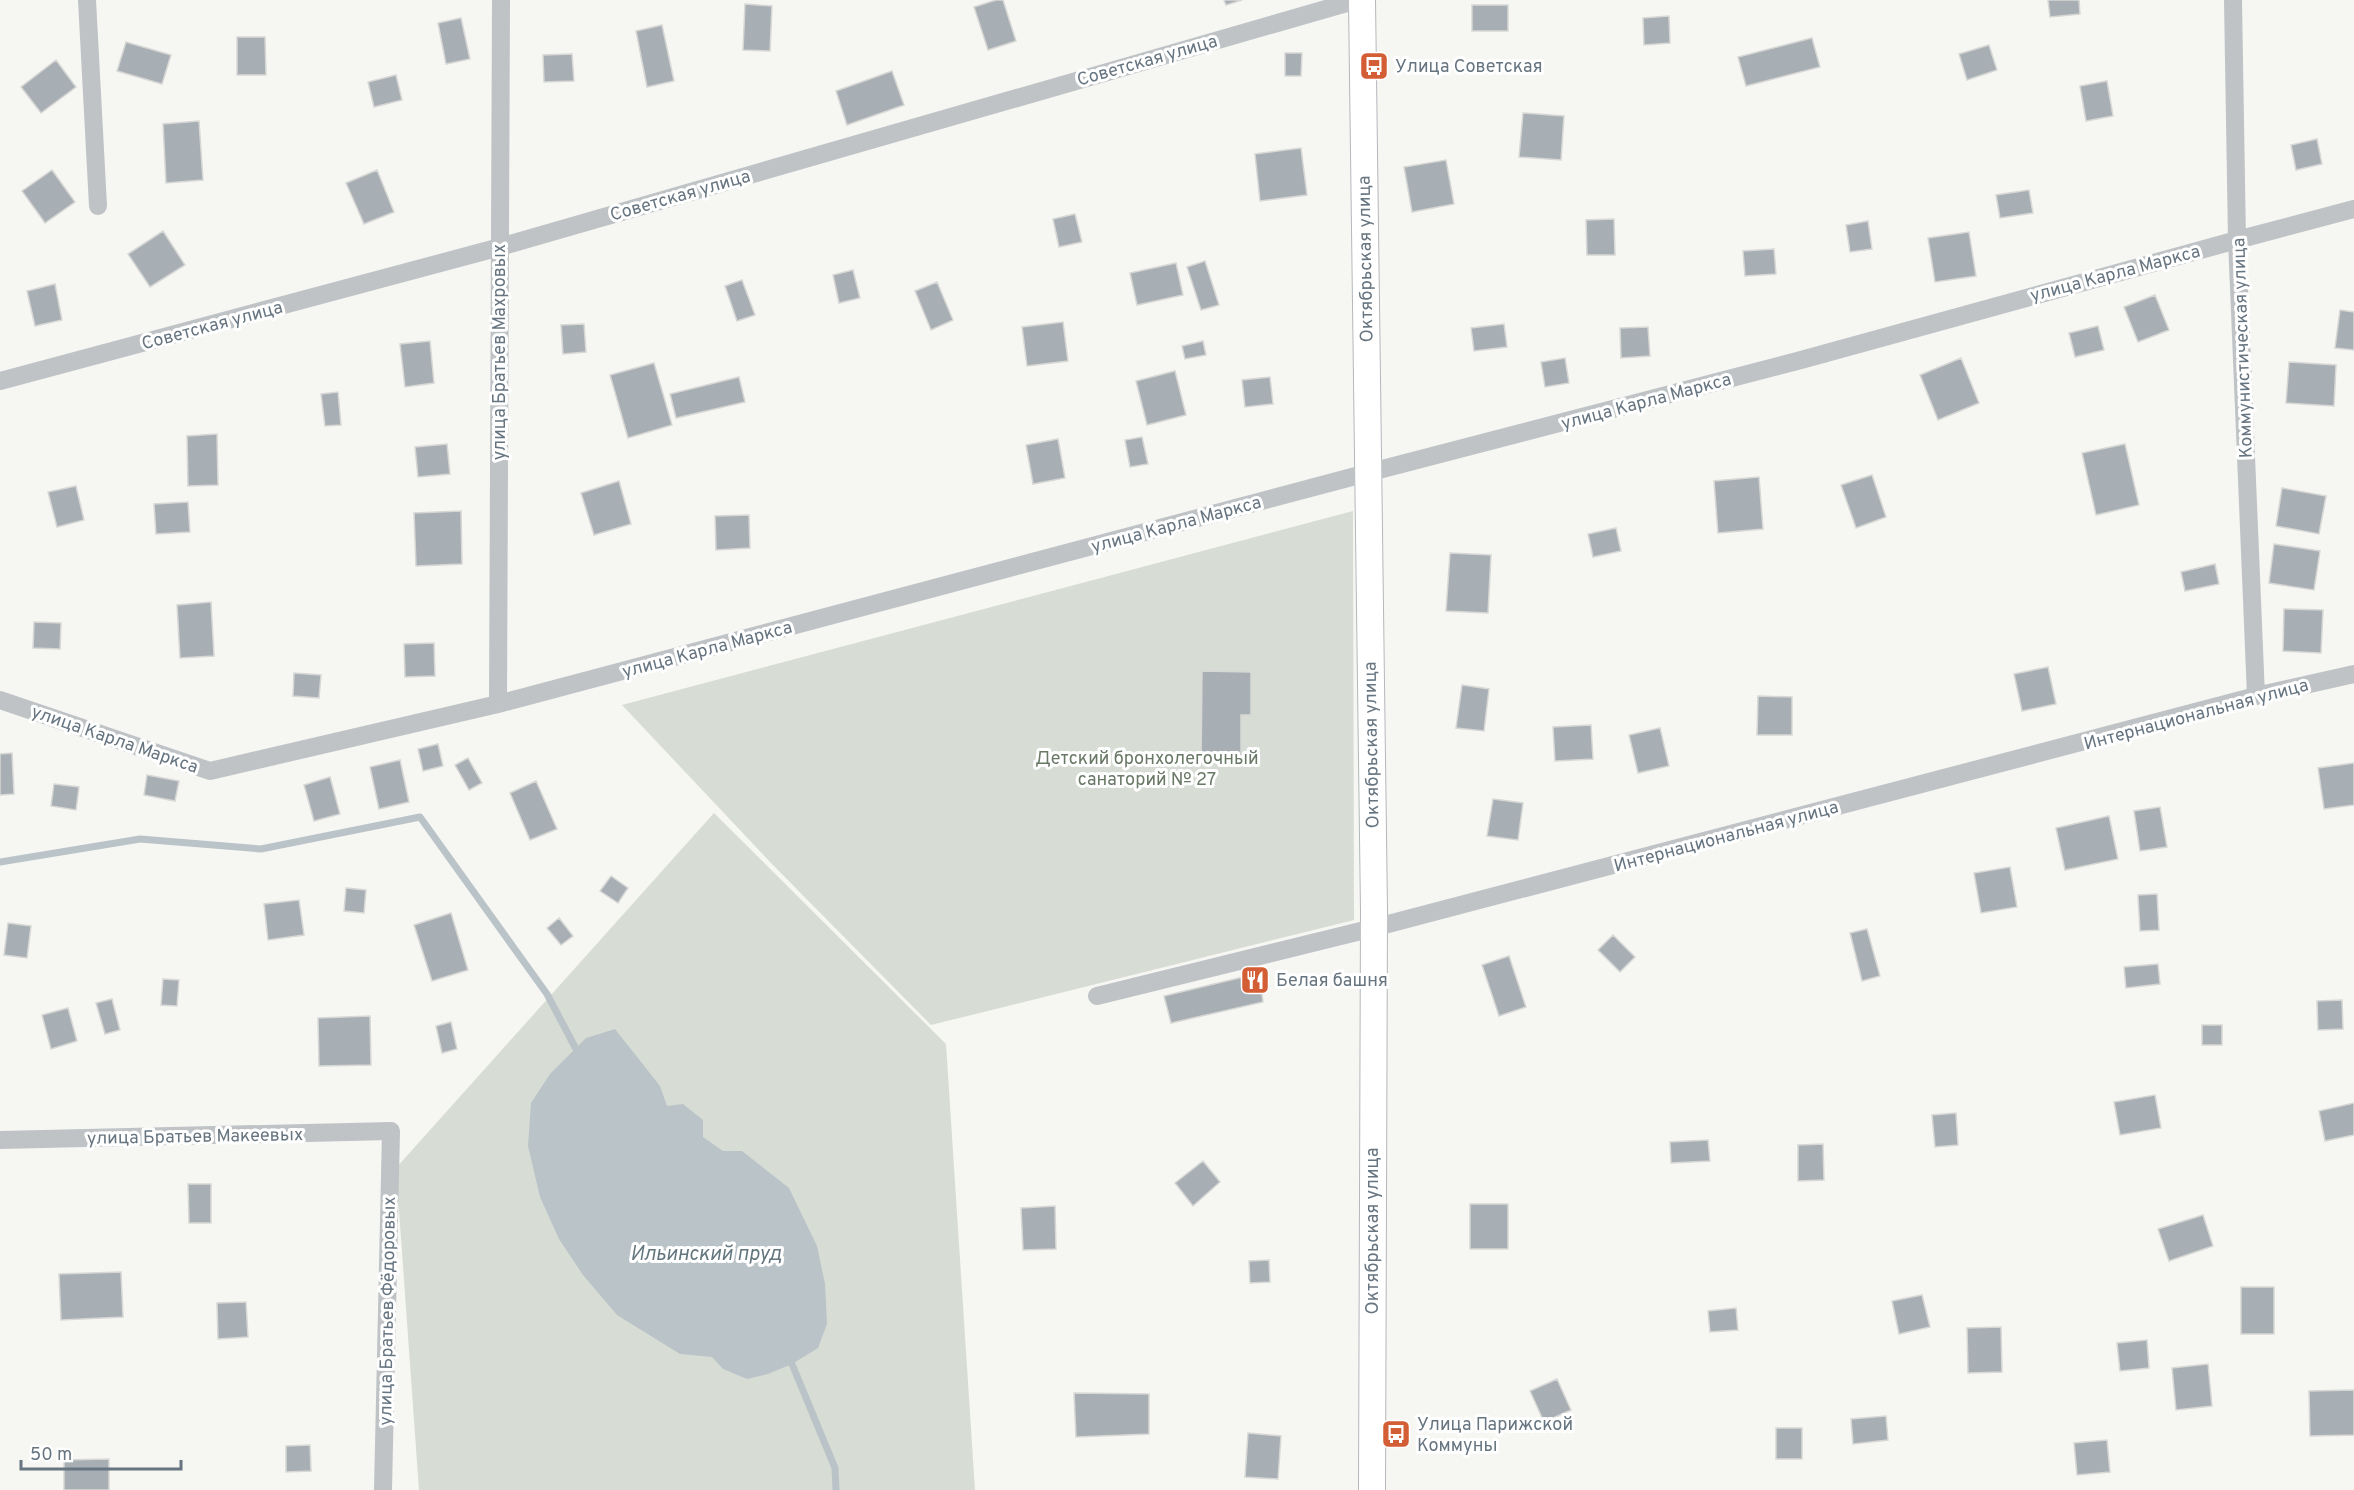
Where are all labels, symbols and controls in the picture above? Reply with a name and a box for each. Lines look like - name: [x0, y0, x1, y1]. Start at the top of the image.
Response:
- street label: Советская улица: [1075, 30, 1220, 92]
- bus stop icon: Улица Советская: [1358, 50, 1390, 82]
- place label: Улица Советская: [1395, 56, 1543, 79]
- street label: Советская улица: [608, 165, 753, 227]
- street label: Октябрьская улица: [1354, 175, 1379, 343]
- street label: Коммунистическая улица: [2228, 237, 2259, 459]
- street label: улица Карла Маркса: [2028, 241, 2203, 308]
- street label: улица Братьев Махровых: [489, 244, 512, 460]
- street label: Советская улица: [139, 297, 285, 356]
- street label: улица Карла Маркса: [1559, 369, 1734, 436]
- street label: улица Карла Маркса: [1089, 492, 1264, 559]
- street label: улица Карла Маркса: [620, 617, 795, 684]
- street label: Октябрьская улица: [1360, 661, 1385, 829]
- street label: Интернациональная улица: [2082, 674, 2311, 757]
- street label: улица Карла Маркса: [28, 701, 201, 780]
- park label: Детский бронхолегочный санаторий № 27: [1035, 748, 1259, 792]
- street label: Интернациональная улица: [1612, 796, 1841, 879]
- restaurant icon: Белая башня: [1239, 964, 1271, 996]
- place label: Белая башня: [1276, 970, 1388, 993]
- street label: улица Братьев Макеевых: [87, 1124, 303, 1151]
- street label: Октябрьская улица: [1362, 1148, 1385, 1314]
- street label: улица Братьев Фёдоровых: [375, 1196, 402, 1426]
- water label: Ильинский пруд: [630, 1242, 782, 1268]
- place label: Улица Парижской Коммуны: [1417, 1414, 1573, 1458]
- bus stop icon: Улица Парижской Коммуны: [1380, 1418, 1412, 1450]
- scale bar: [21, 1433, 182, 1471]
- text: 50 m: [30, 1444, 72, 1467]

